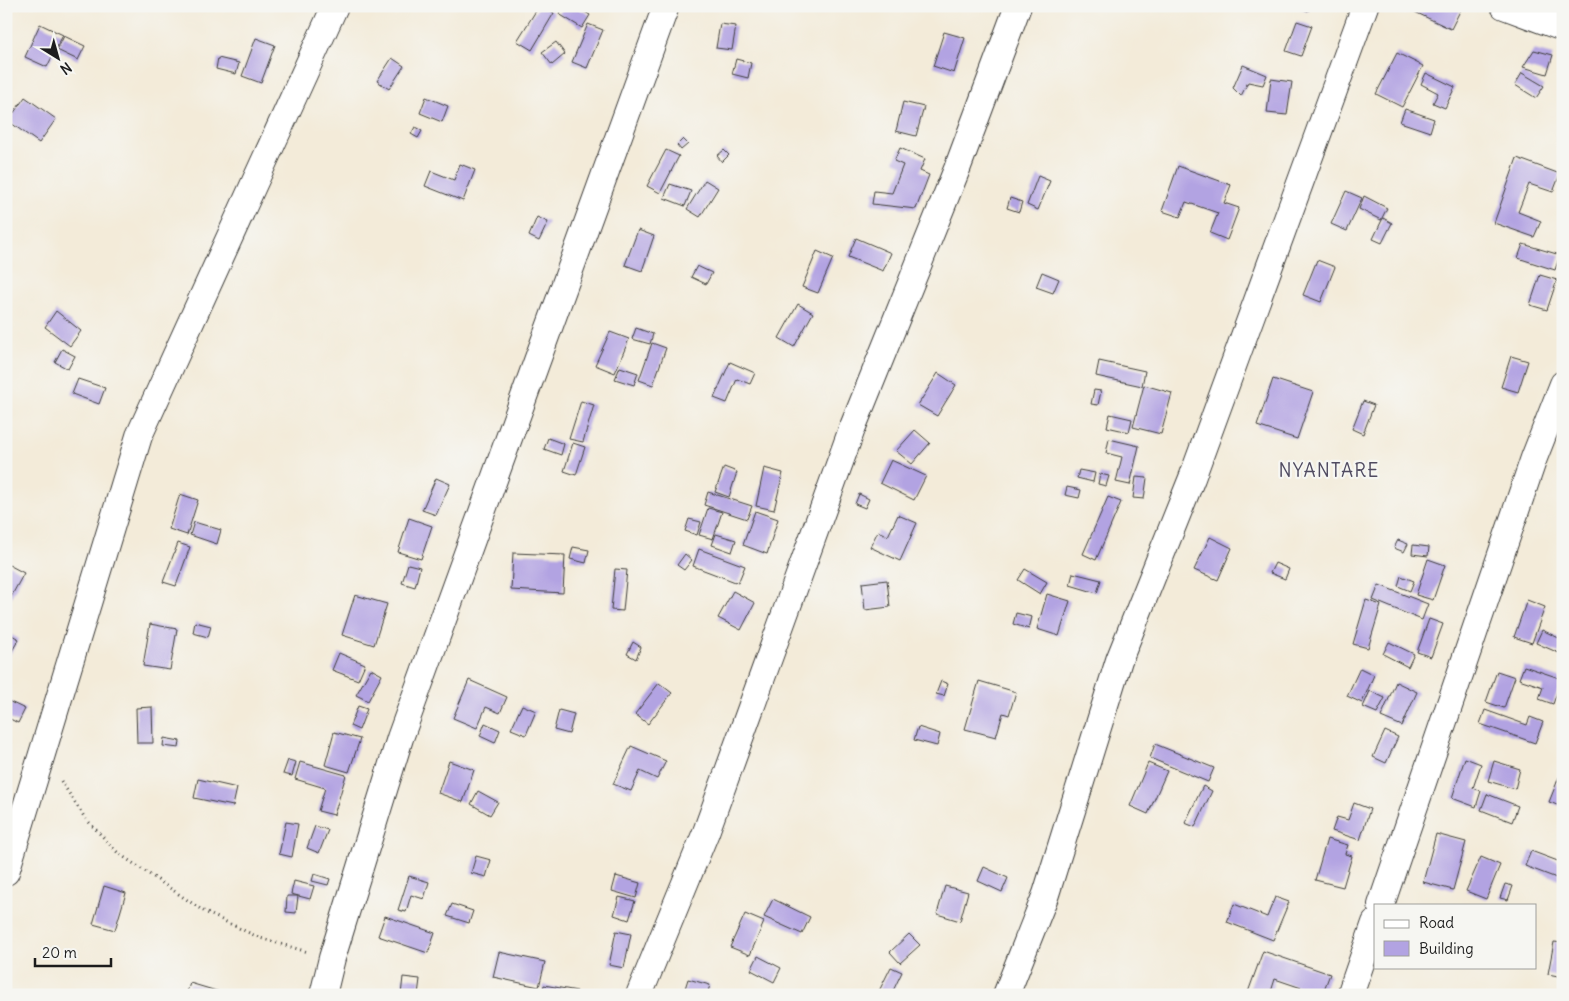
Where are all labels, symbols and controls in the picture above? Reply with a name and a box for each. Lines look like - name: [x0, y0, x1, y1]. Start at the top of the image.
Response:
- north arrow: [32, 32, 82, 82]
- text: N: [57, 58, 75, 78]
- district label: NYANTARE: [1279, 458, 1379, 482]
- legend: [1374, 904, 1536, 968]
- text: Road: [1419, 913, 1454, 932]
- scale bar: [35, 936, 111, 968]
- text: Building: [1419, 939, 1474, 958]
- text: 20 m: [42, 943, 77, 962]

